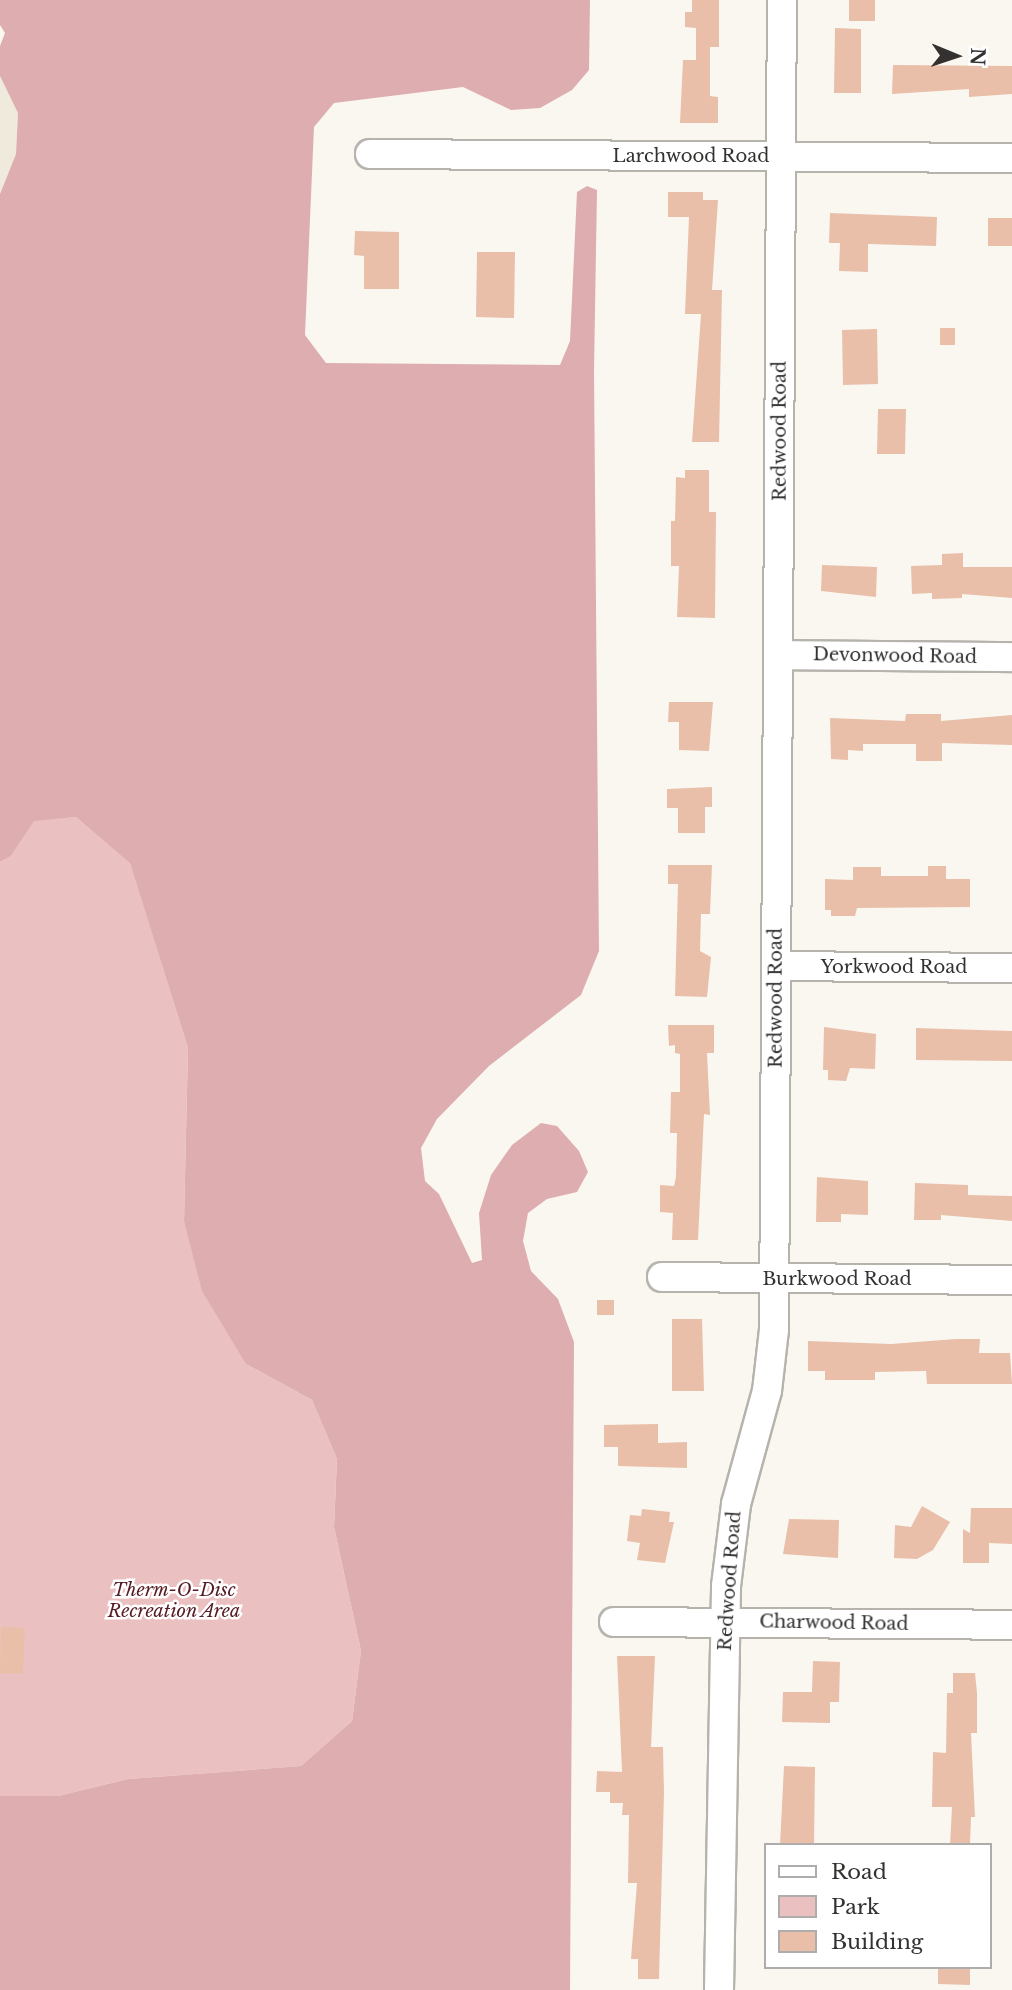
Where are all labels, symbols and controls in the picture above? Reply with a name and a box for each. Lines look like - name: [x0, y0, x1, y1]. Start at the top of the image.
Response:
- north arrow: [921, 21, 991, 91]
- text: N: [966, 47, 989, 66]
- street label: Larchwood Road: [613, 145, 769, 167]
- street label: Redwood Road: [769, 361, 791, 501]
- street label: Devonwood Road: [813, 644, 977, 668]
- street label: Redwood Road: [765, 928, 787, 1068]
- street label: Yorkwood Road: [821, 956, 967, 978]
- street label: Burkwood Road: [762, 1268, 912, 1290]
- street label: Redwood Road: [714, 1510, 746, 1652]
- park label: Therm-O-Disc Recreation Area: [107, 1580, 241, 1622]
- street label: Charwood Road: [759, 1611, 909, 1635]
- legend: [764, 1843, 991, 1969]
- text: Road: [831, 1859, 887, 1885]
- text: Park: [831, 1894, 880, 1920]
- text: Building: [831, 1929, 923, 1955]

